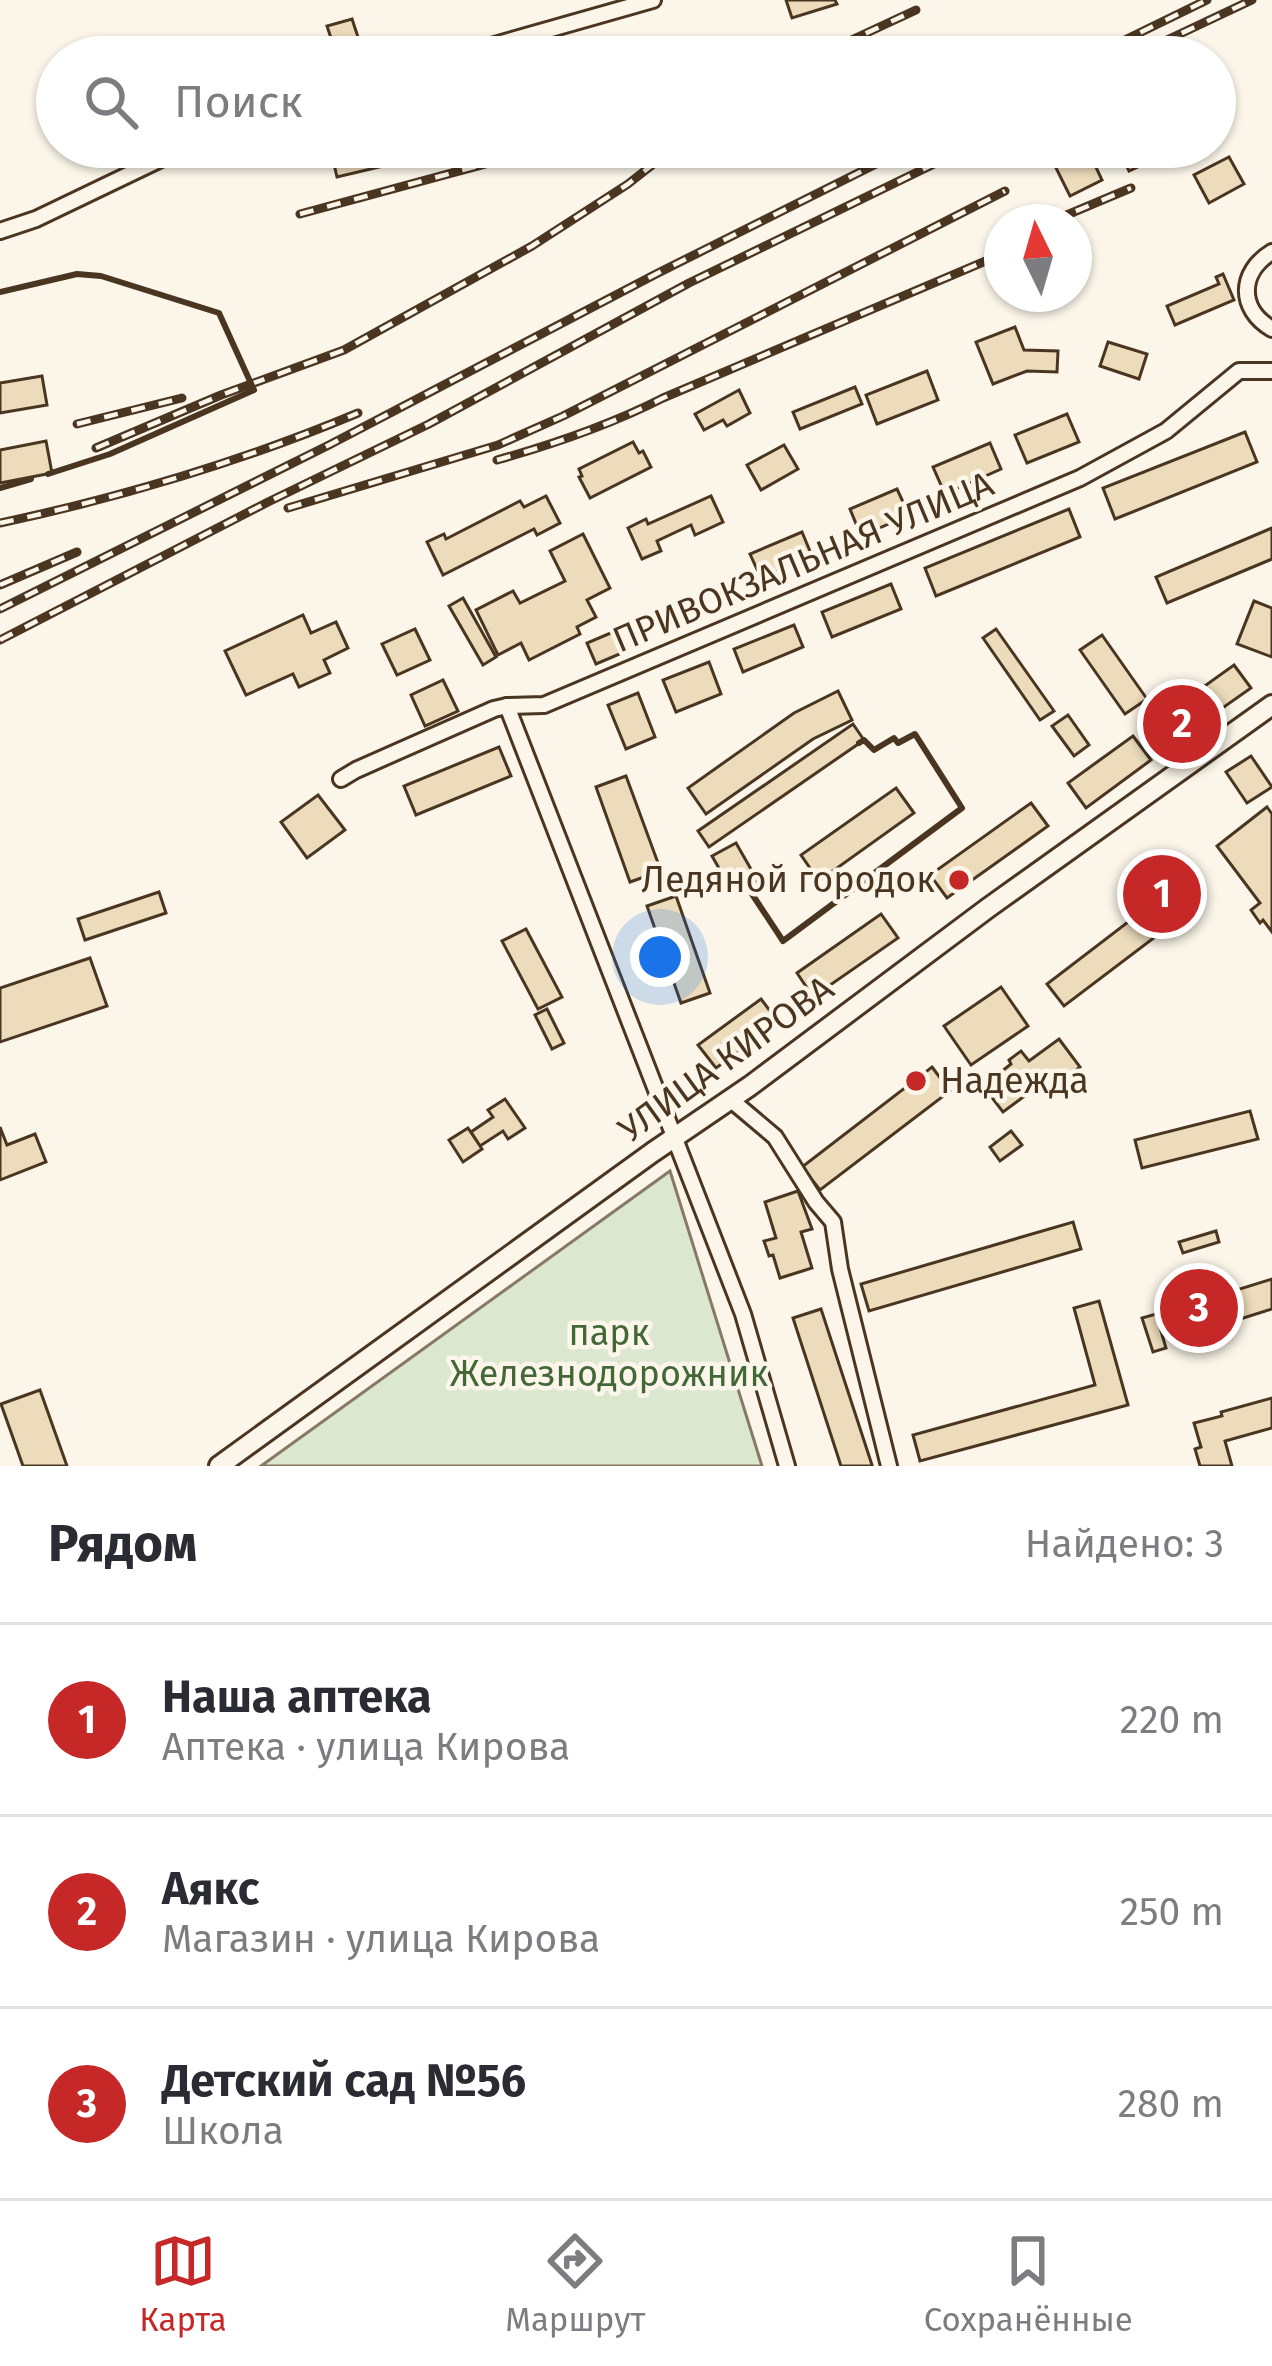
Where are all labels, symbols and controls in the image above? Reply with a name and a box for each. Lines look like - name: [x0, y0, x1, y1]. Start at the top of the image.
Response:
- search box: [36, 36, 1236, 168]
- icon: search: [78, 69, 144, 135]
- text: Поиск: [174, 75, 303, 129]
- north arrow: [984, 204, 1092, 312]
- street label: ПРИВОКЗАЛЬНАЯ УЛИЦА: [606, 462, 1000, 662]
- pin: 2: [1143, 679, 1221, 769]
- pin: 1: [1123, 849, 1201, 939]
- place label: Ледяной городок: [641, 858, 935, 902]
- marker: Ледяной городок: [946, 867, 972, 893]
- your location: [630, 927, 690, 987]
- street label: УЛИЦА КИРОВА: [610, 966, 842, 1152]
- place label: Надежда: [940, 1059, 1089, 1103]
- marker: Надежда: [903, 1068, 929, 1094]
- pin: 3: [1160, 1263, 1238, 1353]
- park label: парк Железнодорожник: [450, 1311, 769, 1396]
- text: Рядом: [48, 1513, 197, 1575]
- text: Найдено: 3: [1025, 1521, 1224, 1567]
- text: Наша аптека: [162, 1670, 432, 1724]
- text: 1: [78, 1697, 96, 1743]
- text: 220 m: [1120, 1697, 1224, 1743]
- text: Аптека · улица Кирова: [162, 1724, 570, 1770]
- text: Аякс: [162, 1862, 259, 1916]
- text: 2: [77, 1889, 97, 1935]
- text: 250 m: [1120, 1889, 1224, 1935]
- text: Магазин · улица Кирова: [162, 1916, 600, 1962]
- text: Детский сад №56: [162, 2054, 526, 2108]
- text: 3: [77, 2081, 97, 2127]
- text: 280 m: [1118, 2081, 1224, 2127]
- text: Школа: [162, 2108, 284, 2154]
- tab: Карта: [139, 2228, 227, 2340]
- tab: Маршрут: [505, 2228, 645, 2340]
- tab: Сохранённые: [924, 2228, 1133, 2340]

